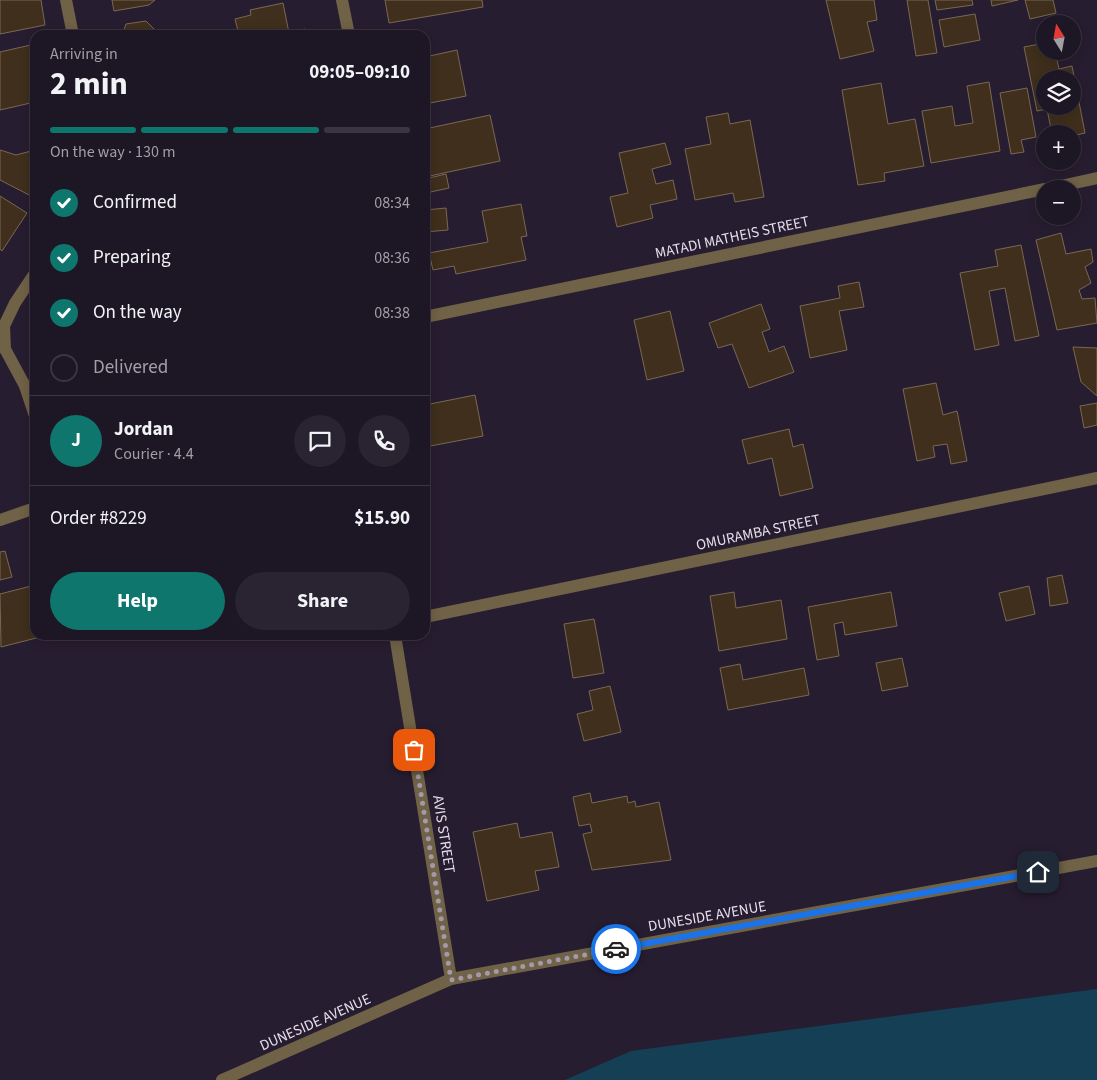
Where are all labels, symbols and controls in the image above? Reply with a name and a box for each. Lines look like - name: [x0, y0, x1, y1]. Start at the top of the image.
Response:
- north arrow: [1036, 15, 1081, 60]
- map controls: [1036, 15, 1081, 225]
- text: Arriving in: [50, 43, 118, 65]
- text: 09:05–09:10: [309, 59, 410, 86]
- text: 2 min: [50, 61, 128, 107]
- button: layers: [1036, 70, 1081, 115]
- button: +: [1036, 125, 1081, 170]
- text: On the way · 130 m: [50, 141, 175, 163]
- button: −: [1036, 180, 1081, 225]
- icon: check: [50, 189, 78, 217]
- text: Confirmed: [93, 189, 177, 216]
- text: 08:34: [374, 192, 410, 214]
- street label: MATADI MATHEIS STREET: [653, 211, 811, 264]
- icon: check: [50, 244, 78, 272]
- text: Preparing: [93, 244, 171, 271]
- text: 08:36: [374, 247, 410, 269]
- icon: check: [50, 299, 78, 327]
- text: On the way: [93, 299, 182, 326]
- text: 08:38: [374, 302, 410, 324]
- text: Delivered: [93, 354, 168, 381]
- button: chat: [294, 415, 346, 467]
- button: phone: [358, 415, 410, 467]
- text: Jordan: [114, 416, 173, 443]
- text: J: [71, 427, 81, 454]
- text: Courier · 4.4: [114, 443, 194, 465]
- text: Order #8229: [50, 505, 147, 532]
- text: $15.90: [354, 505, 410, 532]
- street label: OMURAMBA STREET: [694, 509, 822, 556]
- button: Help: [50, 572, 225, 630]
- button: Share: [235, 572, 410, 630]
- pin: [393, 729, 435, 771]
- icon: bag: [400, 736, 428, 764]
- street label: AVIS STREET: [427, 794, 460, 875]
- pin: [1017, 851, 1059, 893]
- icon: home: [1024, 858, 1052, 886]
- street label: DUNESIDE AVENUE: [646, 896, 768, 937]
- courier: [591, 924, 641, 974]
- icon: car: [602, 935, 630, 963]
- street label: DUNESIDE AVENUE: [256, 989, 374, 1056]

